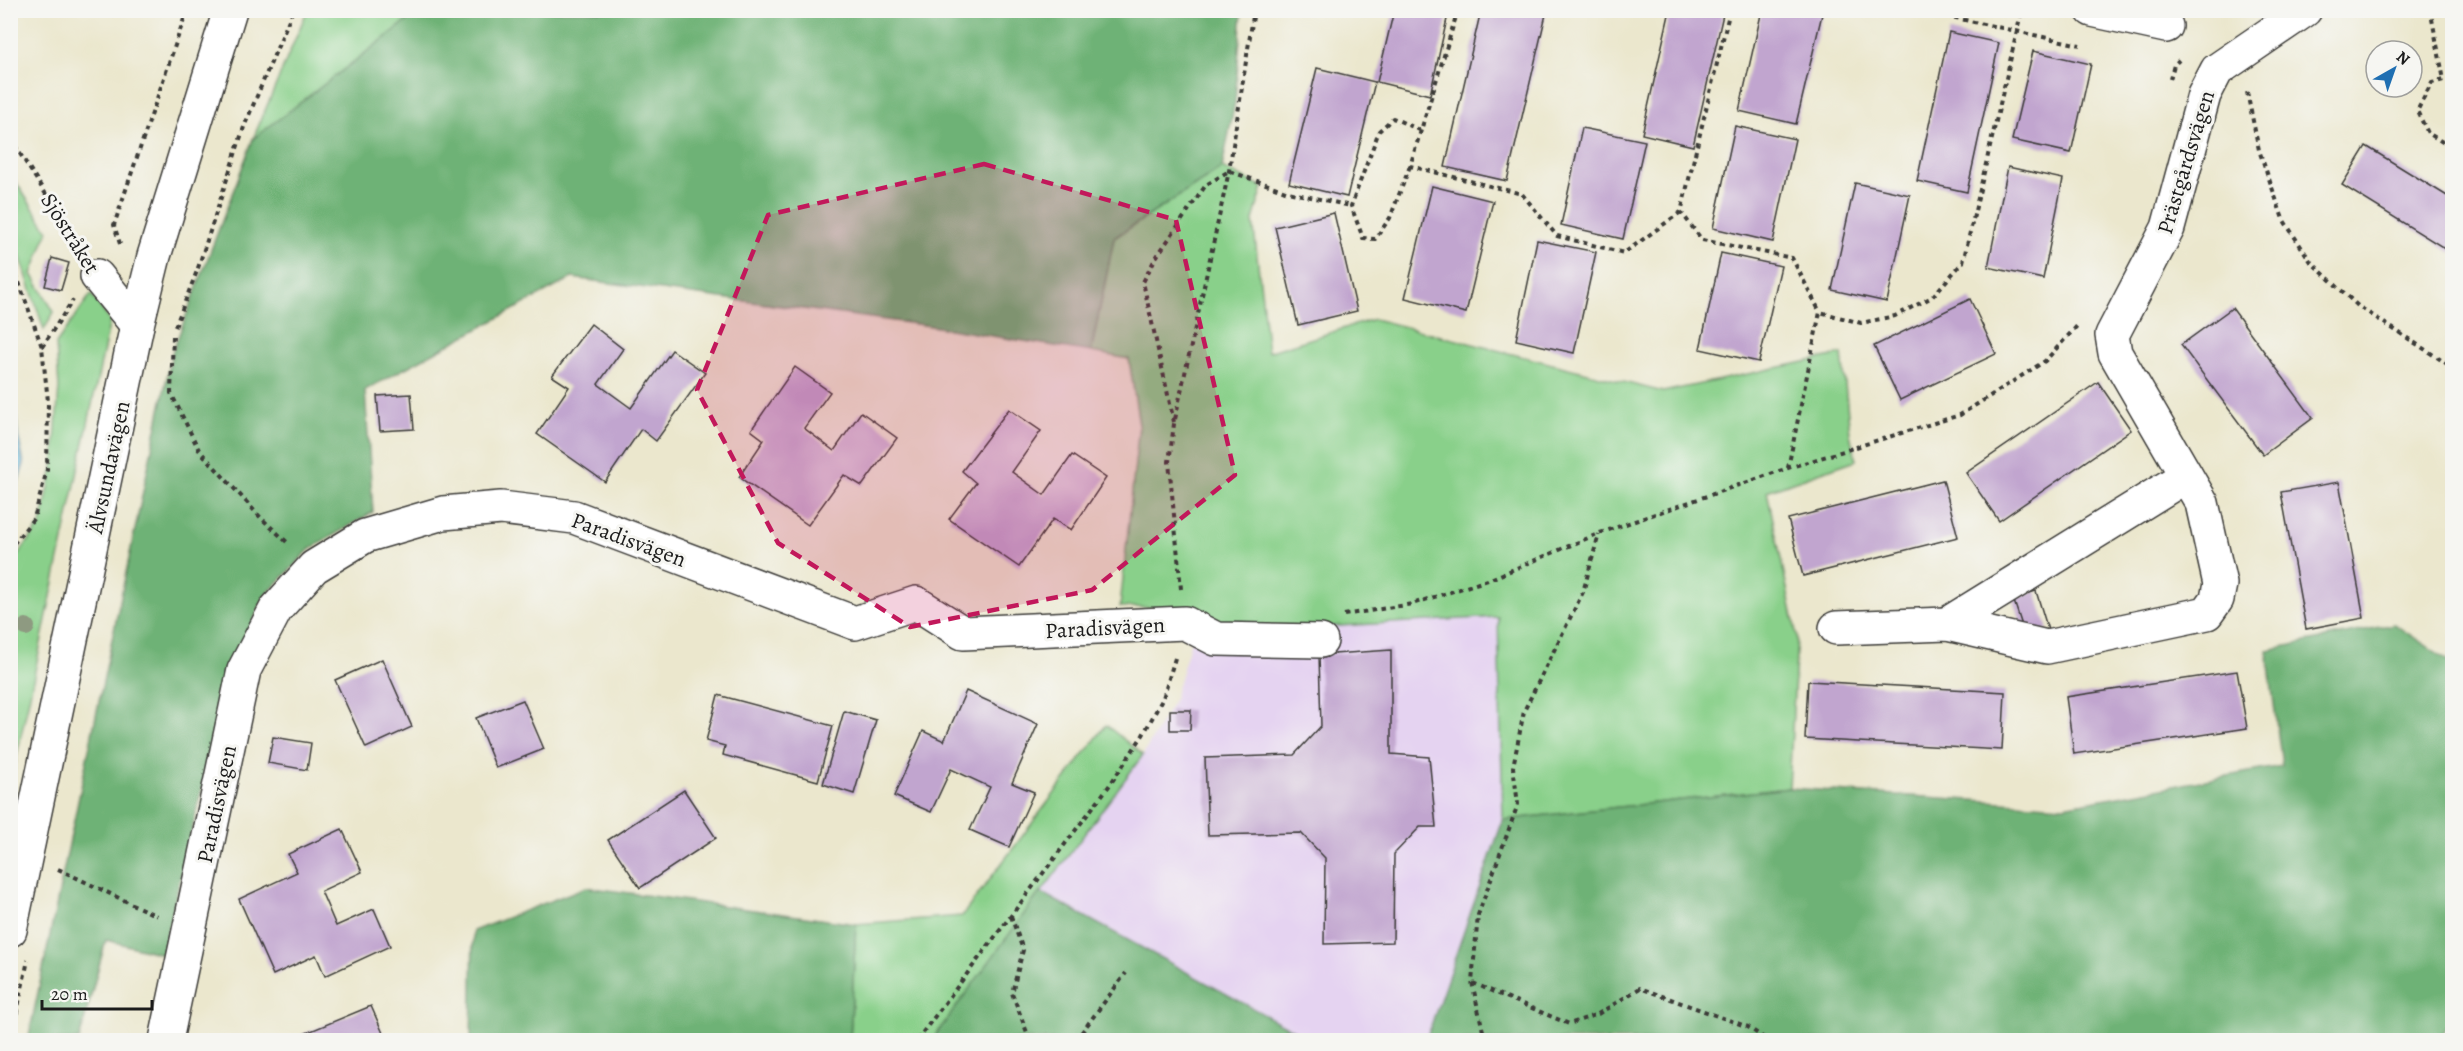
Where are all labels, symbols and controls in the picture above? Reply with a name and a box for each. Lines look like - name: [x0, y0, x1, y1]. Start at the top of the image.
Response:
- north arrow: [2364, 39, 2424, 99]
- text: N: [2391, 46, 2415, 71]
- street label: Prästgårdsvägen: [2150, 87, 2222, 238]
- street label: Sjöstråket: [34, 187, 107, 280]
- street label: Älvsundavägen: [80, 398, 138, 537]
- street label: Paradisvägen: [567, 505, 690, 575]
- street label: Paradisvägen: [1044, 610, 1166, 646]
- street label: Paradisvägen: [190, 742, 244, 866]
- scale bar: [42, 973, 152, 1011]
- text: 20 m: [51, 982, 88, 1006]

